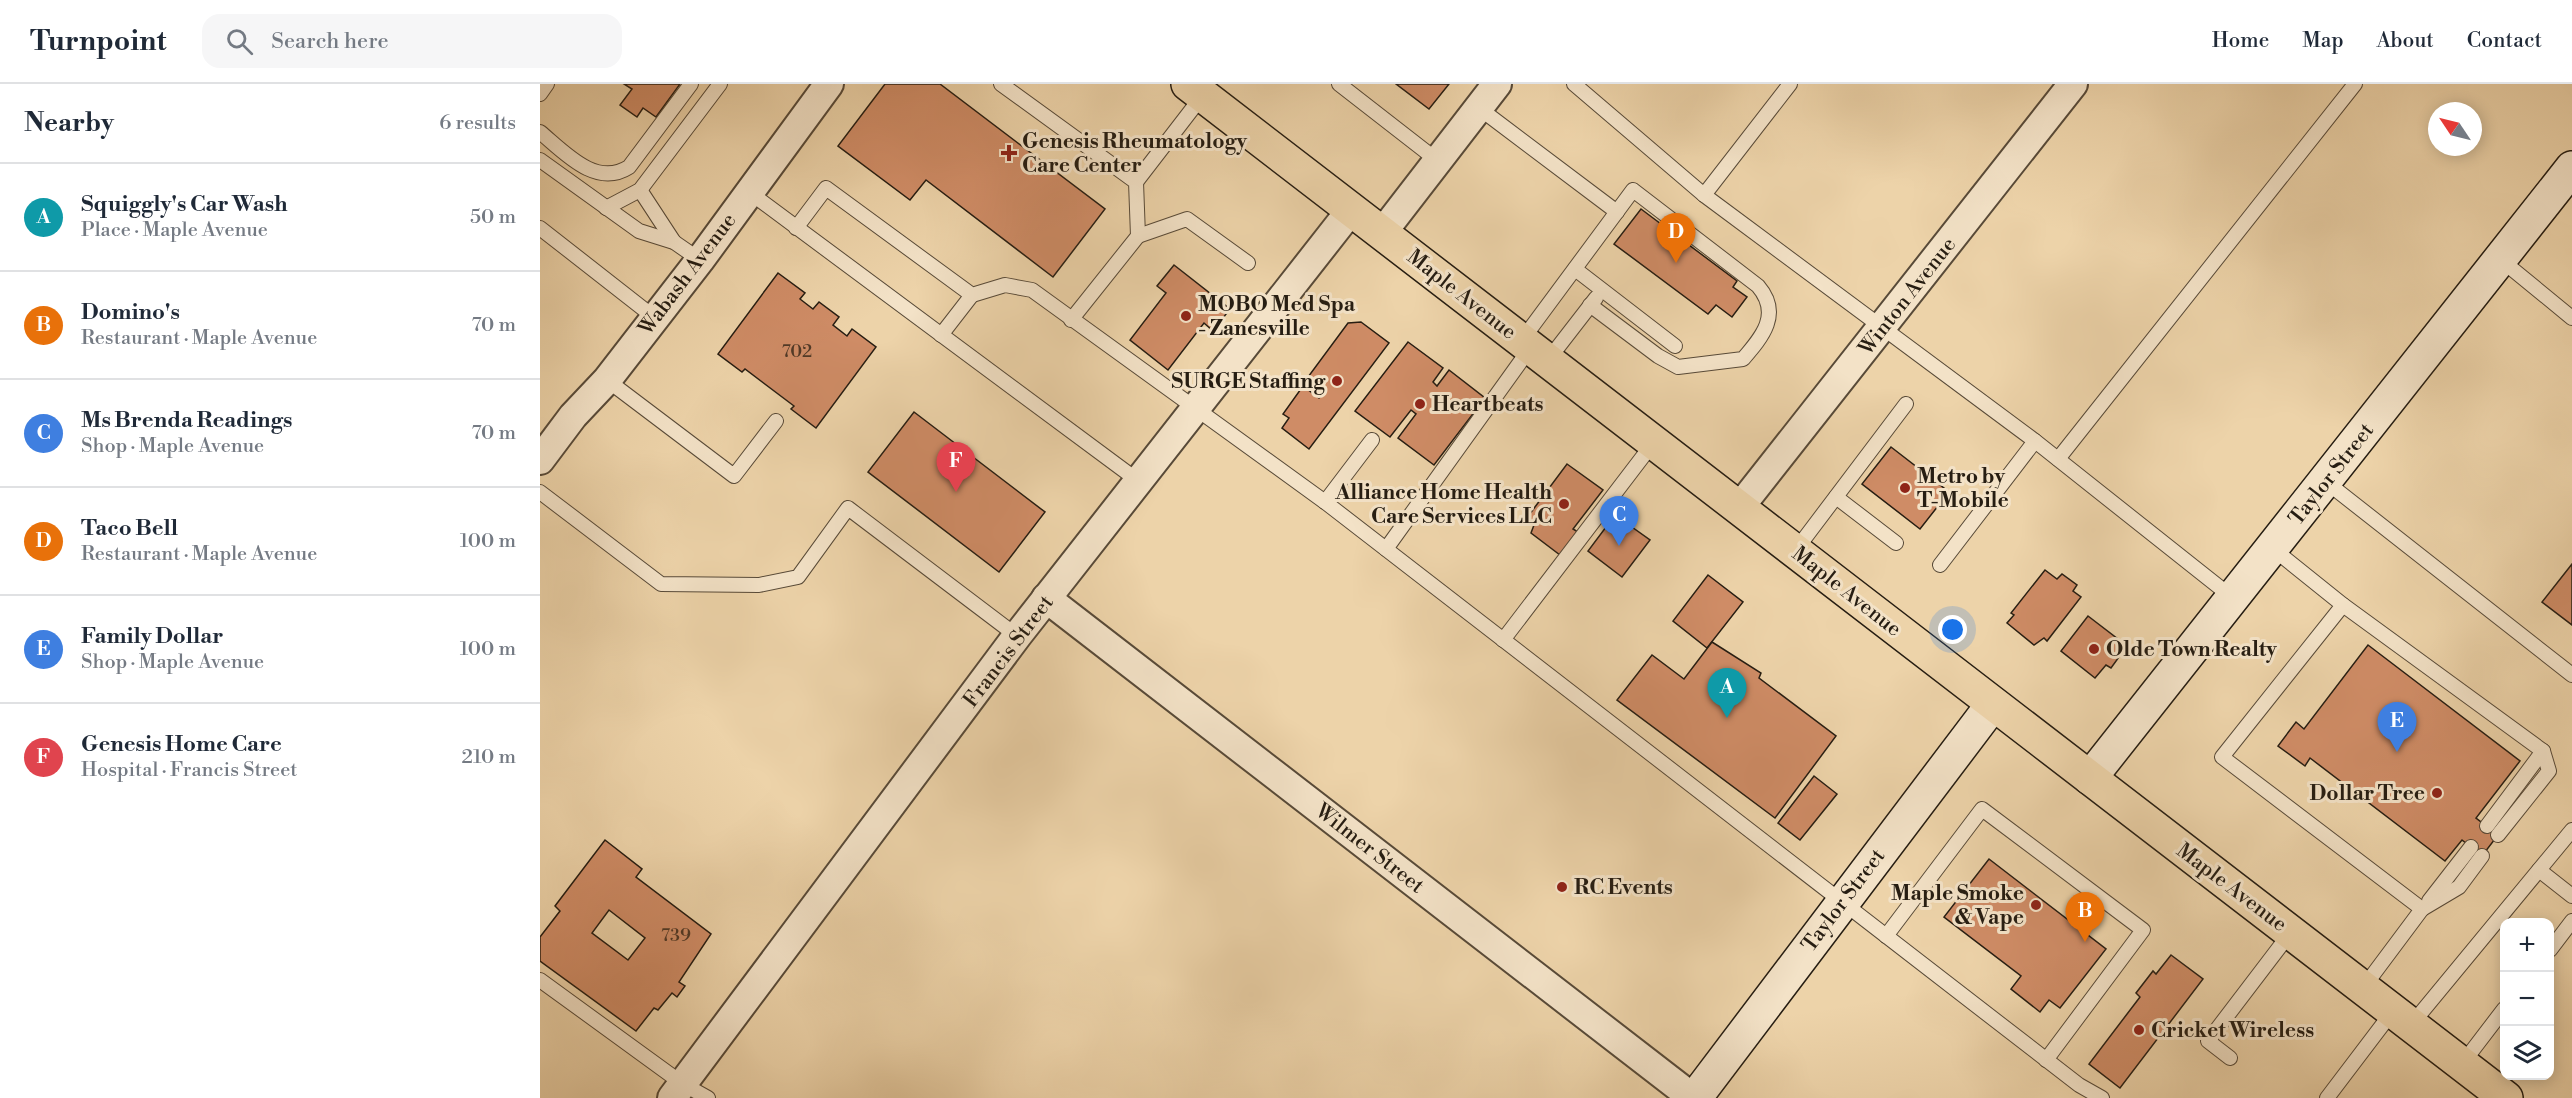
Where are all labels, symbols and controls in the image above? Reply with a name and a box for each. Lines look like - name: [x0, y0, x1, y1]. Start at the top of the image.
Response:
- search box: [202, 14, 622, 68]
- text: Turnpoint: [30, 24, 166, 59]
- icon: search: [223, 25, 256, 58]
- text: Search here: [271, 28, 389, 55]
- text: Home: [2212, 28, 2269, 54]
- text: Map: [2302, 28, 2344, 54]
- text: About: [2377, 28, 2434, 54]
- text: Contact: [2467, 28, 2542, 54]
- north arrow: [2428, 102, 2482, 156]
- text: Nearby: [24, 107, 114, 139]
- text: 6 results: [439, 111, 516, 136]
- place label: Genesis Rheumatology Care Center: [1022, 129, 1247, 179]
- marker: Genesis Rheumatology Care Center: [1000, 144, 1018, 162]
- text: Squiggly's Car Wash: [81, 191, 288, 218]
- text: A: [36, 205, 51, 230]
- text: 50 m: [470, 205, 516, 230]
- street label: Wabash Avenue: [633, 208, 742, 342]
- pin: D: [1656, 214, 1696, 263]
- text: Place · Maple Avenue: [81, 218, 268, 243]
- street label: Winton Avenue: [1853, 232, 1962, 362]
- street label: Maple Avenue: [1401, 244, 1521, 346]
- place label: MOBO Med Spa - Zanesville: [1198, 292, 1356, 342]
- text: Domino's: [81, 299, 180, 326]
- marker: MOBO Med Spa - Zanesville: [1179, 309, 1193, 323]
- text: B: [36, 313, 51, 338]
- text: 70 m: [472, 313, 516, 338]
- text: Restaurant · Maple Avenue: [81, 326, 317, 351]
- house number: 702: [782, 340, 812, 363]
- place label: SURGE Staffing: [1171, 369, 1326, 395]
- marker: SURGE Staffing: [1330, 374, 1344, 388]
- place label: Heartbeats: [1432, 392, 1543, 418]
- marker: Heartbeats: [1413, 397, 1427, 411]
- text: Ms Brenda Readings: [81, 407, 292, 434]
- street label: Taylor Street: [2284, 418, 2380, 531]
- text: C: [36, 421, 51, 446]
- text: 70 m: [472, 421, 516, 446]
- text: Shop · Maple Avenue: [81, 434, 264, 459]
- pin: F: [936, 442, 976, 492]
- place label: Metro by T-Mobile: [1917, 464, 2009, 514]
- place label: Alliance Home Health Care Services LLC: [1334, 480, 1552, 530]
- marker: Metro by T-Mobile: [1898, 481, 1912, 495]
- pin: C: [1600, 496, 1638, 546]
- marker: Alliance Home Health Care Services LLC: [1557, 497, 1571, 511]
- text: Taco Bell: [81, 515, 178, 542]
- text: D: [36, 529, 51, 554]
- text: 100 m: [460, 529, 516, 554]
- street label: Maple Avenue: [1786, 541, 1906, 643]
- text: Restaurant · Maple Avenue: [81, 542, 317, 567]
- street label: Francis Street: [958, 590, 1060, 713]
- your location: [1938, 615, 1967, 644]
- text: Family Dollar: [81, 623, 223, 650]
- text: E: [37, 637, 50, 662]
- text: 100 m: [460, 637, 516, 662]
- place label: Olde Town Realty: [2106, 637, 2277, 663]
- marker: Olde Town Realty: [2087, 642, 2101, 656]
- text: Shop · Maple Avenue: [81, 650, 264, 675]
- pin: A: [1708, 668, 1746, 718]
- pin: E: [2378, 702, 2416, 752]
- text: Genesis Home Care: [81, 731, 282, 758]
- text: F: [36, 745, 51, 770]
- text: 210 m: [461, 745, 516, 770]
- text: Hospital · Francis Street: [81, 758, 297, 783]
- place label: Dollar Tree: [2310, 781, 2425, 807]
- marker: Dollar Tree: [2430, 786, 2444, 800]
- street label: Wilmer Street: [1309, 798, 1429, 900]
- street label: Maple Avenue: [2171, 838, 2292, 938]
- street label: Taylor Street: [1797, 843, 1891, 957]
- place label: RC Events: [1574, 875, 1673, 901]
- marker: RC Events: [1555, 880, 1569, 894]
- place label: Maple Smoke & Vape: [1891, 881, 2024, 931]
- pin: B: [2066, 892, 2104, 942]
- marker: Maple Smoke & Vape: [2029, 898, 2043, 912]
- map controls: [2500, 918, 2554, 1080]
- button: +: [2500, 918, 2554, 972]
- house number: 739: [661, 924, 691, 947]
- button: −: [2500, 972, 2554, 1026]
- place label: Cricket Wireless: [2151, 1018, 2314, 1044]
- marker: Cricket Wireless: [2132, 1023, 2146, 1037]
- button: layers: [2500, 1026, 2554, 1080]

